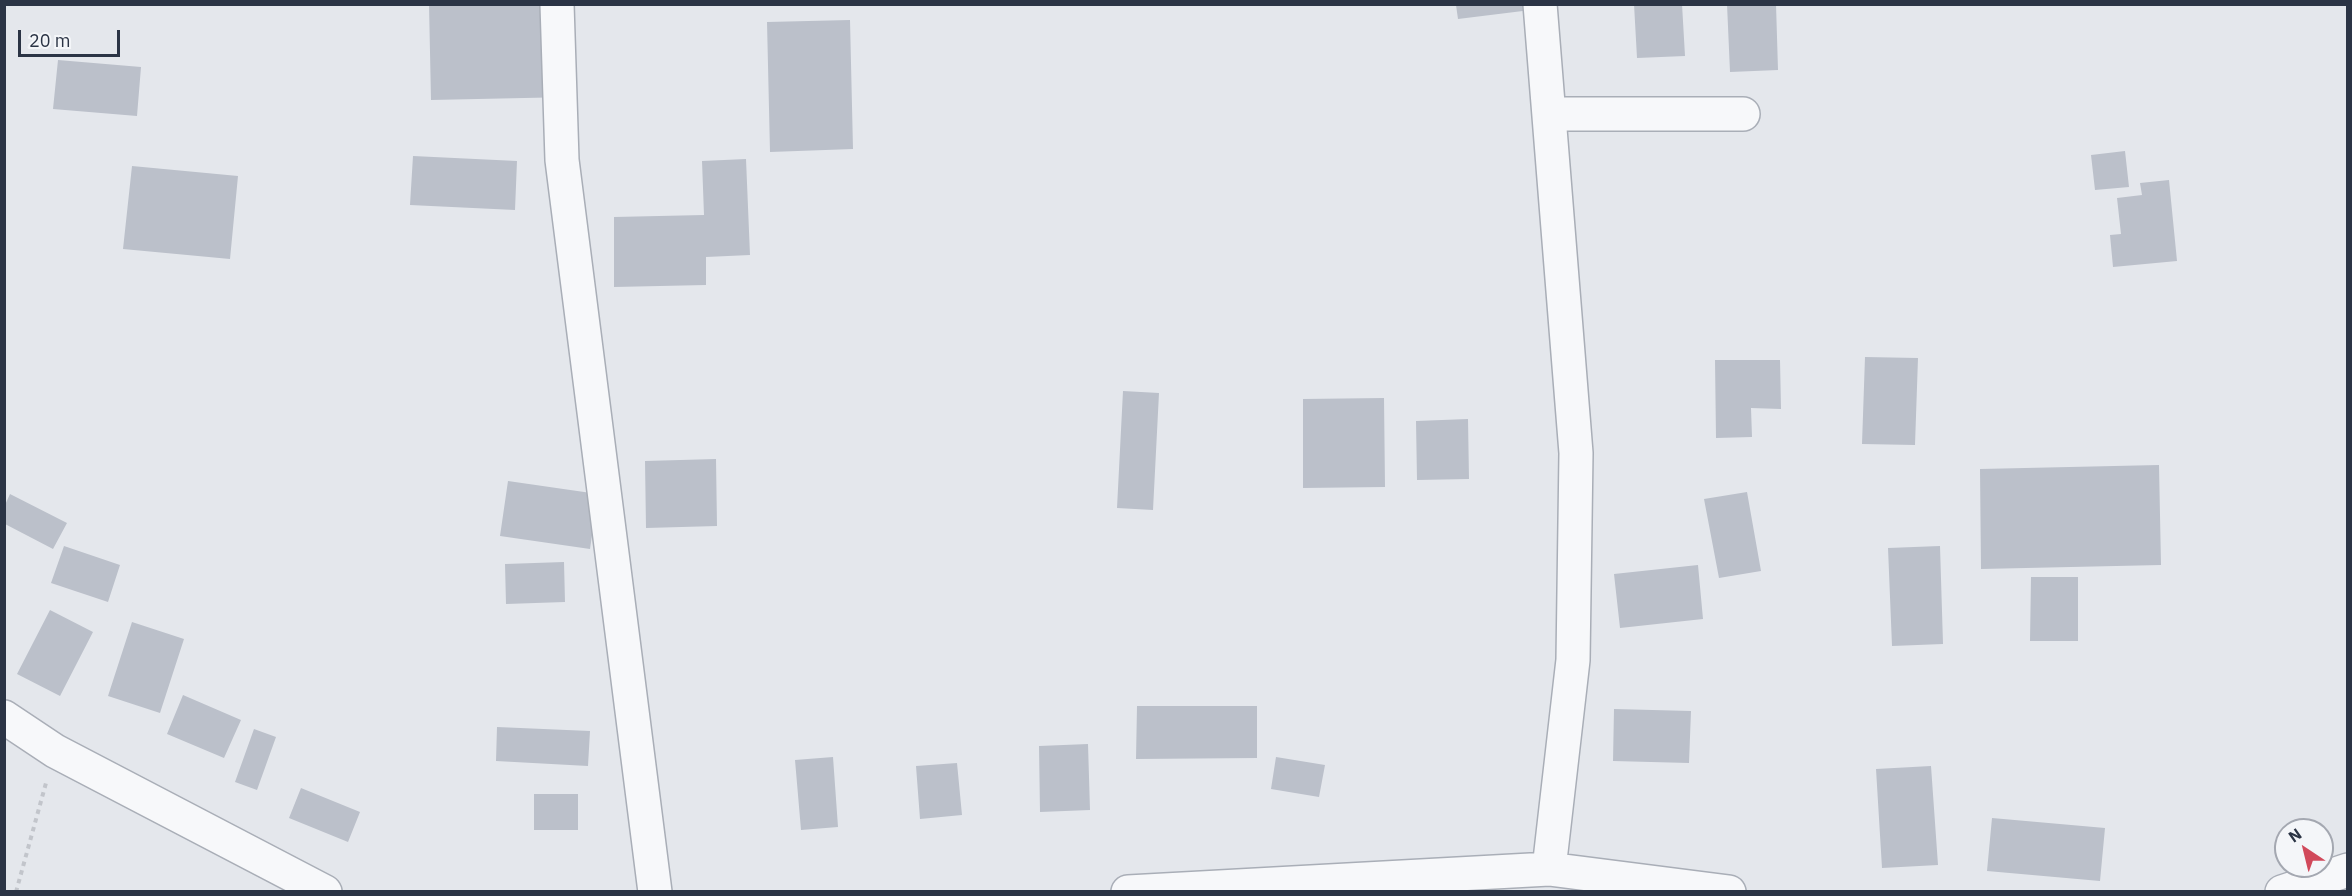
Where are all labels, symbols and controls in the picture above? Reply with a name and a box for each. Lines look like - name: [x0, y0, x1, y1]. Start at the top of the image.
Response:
- scale bar: [21, 18, 123, 56]
- text: 20 m: [29, 29, 71, 52]
- north arrow: [2274, 818, 2334, 878]
- text: N: [2284, 823, 2305, 846]

